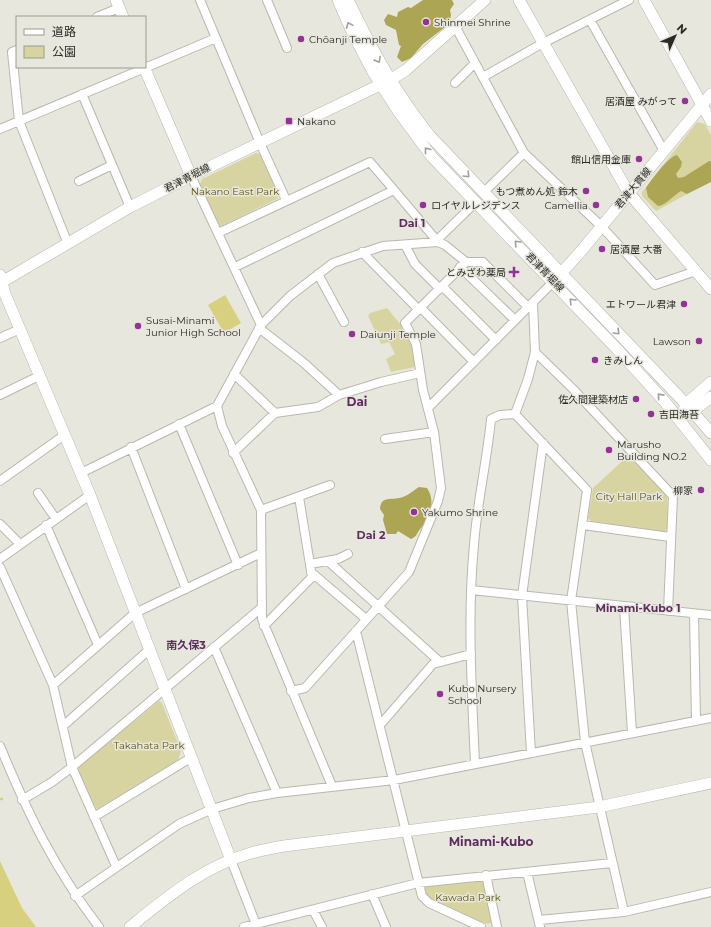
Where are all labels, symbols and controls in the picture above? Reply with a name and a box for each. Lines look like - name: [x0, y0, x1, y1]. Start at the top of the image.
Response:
- legend: [16, 16, 146, 68]
- place label: Shinmei Shrine: [434, 16, 511, 29]
- north arrow: [655, 16, 695, 56]
- marker: Shinmei Shrine: [421, 17, 431, 27]
- one-way arrow: [346, 21, 354, 29]
- text: N: [674, 21, 690, 37]
- text: 道路: [52, 24, 76, 39]
- place label: Chōanji Temple: [309, 33, 387, 46]
- marker: Chōanji Temple: [296, 34, 306, 44]
- text: 公園: [52, 44, 76, 59]
- one-way arrow: [374, 56, 381, 63]
- place label: 居酒屋 みがって: [605, 95, 677, 108]
- marker: 居酒屋 みがって: [680, 96, 690, 106]
- place label: Nakano: [297, 115, 336, 128]
- marker: Nakano: [284, 116, 294, 126]
- one-way arrow: [424, 147, 431, 154]
- place label: 館山信用金庫: [571, 153, 631, 166]
- marker: 館山信用金庫: [634, 154, 644, 164]
- street label: 君津青堀線: [162, 161, 212, 195]
- street label: 君津大貫線: [612, 165, 654, 211]
- one-way arrow: [462, 170, 469, 178]
- park label: Nakano East Park: [191, 185, 279, 198]
- place label: もつ煮めん処 鈴木: [496, 185, 578, 198]
- marker: もつ煮めん処 鈴木: [581, 186, 591, 196]
- place label: ロイヤルレジデンス: [431, 199, 521, 212]
- place label: Camellia: [544, 199, 588, 212]
- marker: ロイヤルレジデンス: [418, 200, 428, 210]
- marker: Camellia: [591, 200, 601, 210]
- district label: Dai 1: [399, 216, 425, 230]
- one-way arrow: [514, 240, 522, 248]
- place label: 居酒屋 大番: [610, 243, 663, 256]
- marker: 居酒屋 大番: [597, 244, 607, 254]
- street label: 君津青堀線: [523, 250, 567, 294]
- place label: とみざわ薬局: [446, 266, 506, 279]
- marker: とみざわ薬局: [509, 267, 519, 277]
- one-way arrow: [570, 298, 577, 306]
- place label: エトワール君津: [606, 298, 676, 311]
- marker: エトワール君津: [679, 299, 689, 309]
- place label: Susai-Minami Junior High School: [145, 314, 241, 339]
- marker: Susai-Minami Junior High School: [133, 321, 143, 331]
- one-way arrow: [612, 327, 620, 335]
- place label: Daiunji Temple: [360, 328, 436, 341]
- marker: Daiunji Temple: [347, 329, 357, 339]
- place label: Lawson: [653, 335, 691, 348]
- marker: Lawson: [694, 336, 704, 346]
- place label: きみしん: [603, 354, 643, 367]
- marker: きみしん: [590, 355, 600, 365]
- place label: 佐久間建築材店: [558, 393, 628, 406]
- district label: Dai: [347, 394, 367, 409]
- marker: 佐久間建築材店: [631, 394, 641, 404]
- one-way arrow: [658, 394, 665, 401]
- place label: 吉田海苔: [659, 408, 699, 421]
- marker: 吉田海苔: [646, 409, 656, 419]
- place label: Marusho Building NO.2: [617, 438, 687, 463]
- marker: Marusho Building NO.2: [604, 445, 614, 455]
- place label: 柳家: [673, 484, 693, 497]
- marker: 柳家: [696, 485, 706, 495]
- park label: City Hall Park: [596, 490, 662, 503]
- place label: Yakumo Shrine: [422, 506, 498, 519]
- marker: Yakumo Shrine: [409, 507, 419, 517]
- district label: Dai 2: [357, 528, 386, 542]
- district label: Minami-Kubo 1: [595, 601, 681, 615]
- district label: 南久保3: [166, 638, 206, 652]
- place label: Kubo Nursery School: [448, 682, 517, 707]
- marker: Kubo Nursery School: [435, 689, 445, 699]
- park label: Takahata Park: [113, 739, 185, 752]
- district label: Minami-Kubo: [449, 834, 533, 849]
- park label: Kawada Park: [435, 891, 501, 904]

